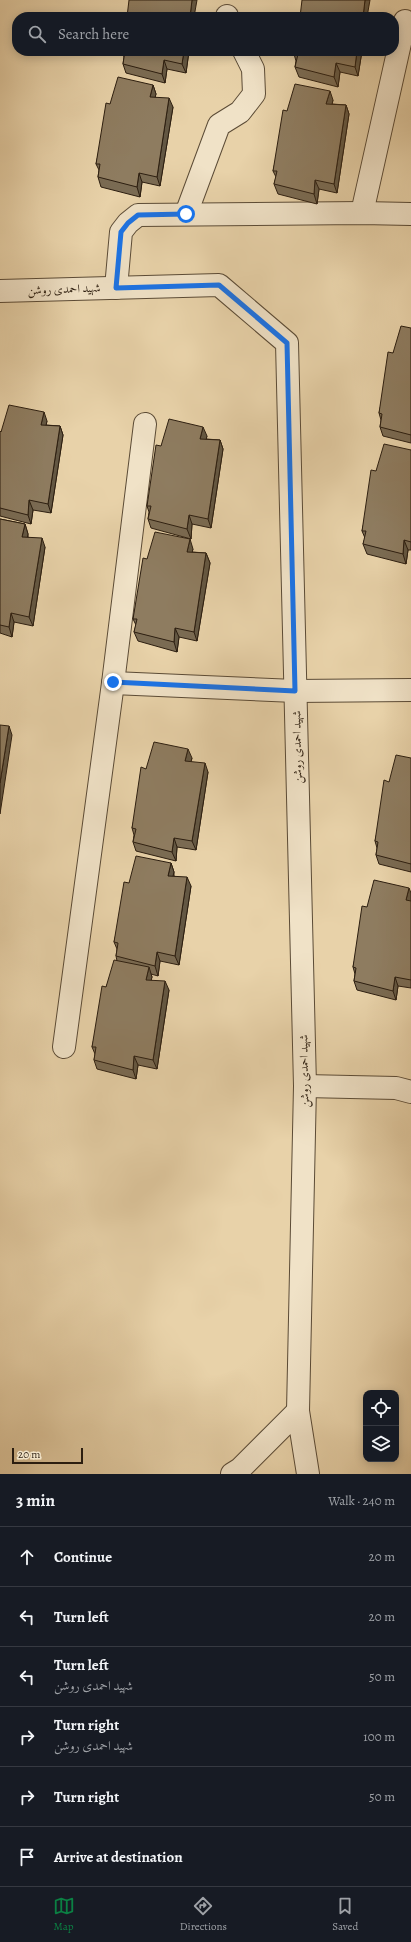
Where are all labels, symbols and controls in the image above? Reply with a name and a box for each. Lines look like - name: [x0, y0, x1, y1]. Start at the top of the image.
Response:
- search box: [12, 12, 399, 56]
- icon: search: [26, 23, 48, 45]
- text: Search here: [58, 24, 129, 44]
- route start: [177, 205, 195, 223]
- street label: شهید احمدی روشن: [27, 280, 101, 299]
- route end: [104, 673, 122, 691]
- street label: شهید احمدی روشن: [288, 710, 307, 784]
- street label: شهید احمدی روشن: [295, 1034, 314, 1108]
- map controls: [363, 1390, 399, 1462]
- button: locate: [363, 1390, 399, 1426]
- button: layers: [363, 1426, 399, 1462]
- scale bar: [12, 1446, 83, 1465]
- text: 20 m: [18, 1447, 40, 1462]
- text: 3 min: [16, 1489, 55, 1512]
- text: Walk · 240 m: [328, 1492, 395, 1509]
- icon: ahead: [16, 1546, 38, 1568]
- text: Continue: [54, 1547, 112, 1567]
- text: 20 m: [369, 1548, 395, 1565]
- icon: left: [16, 1606, 38, 1628]
- text: Turn left: [54, 1607, 109, 1627]
- text: 20 m: [369, 1608, 395, 1625]
- text: Turn left: [54, 1655, 109, 1675]
- icon: left: [16, 1666, 38, 1688]
- text: 50 m: [369, 1668, 395, 1685]
- text: شهید احمدی روشن: [54, 1677, 133, 1694]
- text: Turn right: [54, 1715, 119, 1735]
- icon: right: [16, 1726, 38, 1748]
- text: 100 m: [363, 1728, 395, 1745]
- text: شهید احمدی روشن: [54, 1737, 133, 1754]
- icon: right: [16, 1786, 38, 1808]
- text: Turn right: [54, 1787, 119, 1807]
- text: 50 m: [369, 1788, 395, 1805]
- icon: arrive: [16, 1846, 38, 1868]
- text: Arrive at destination: [54, 1847, 183, 1867]
- tab: Map: [53, 1895, 75, 1934]
- tab: Directions: [180, 1895, 227, 1934]
- tab: Saved: [332, 1895, 358, 1934]

